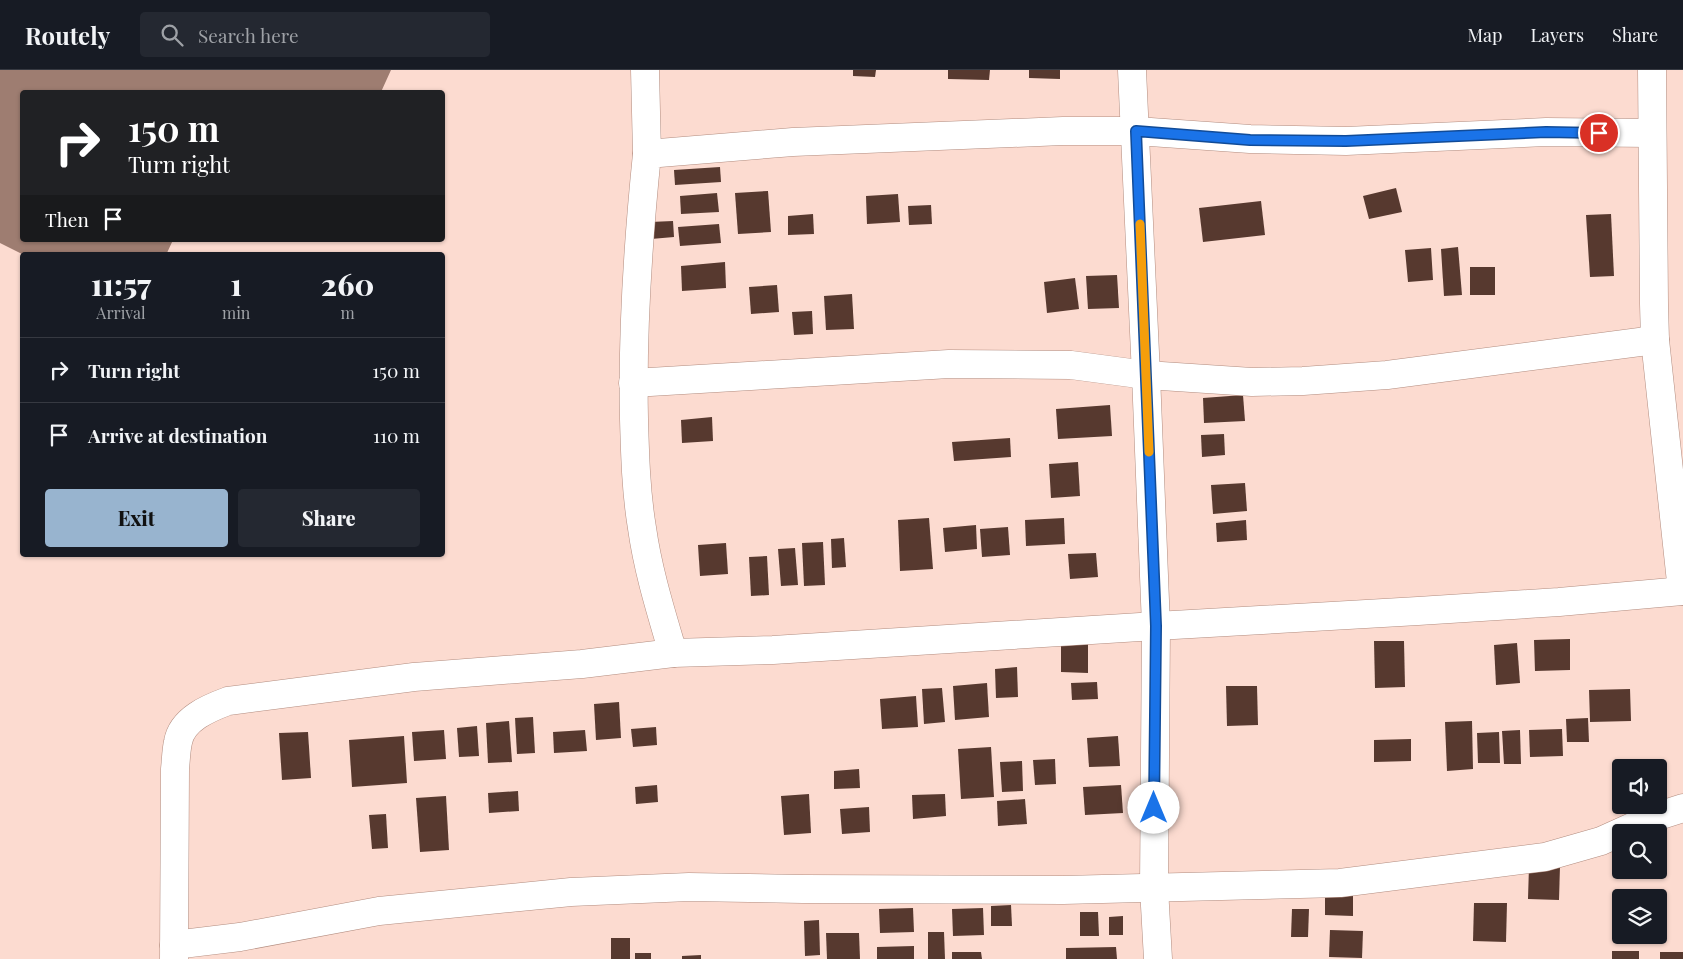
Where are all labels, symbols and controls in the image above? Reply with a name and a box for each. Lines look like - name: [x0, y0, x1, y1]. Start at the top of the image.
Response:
- search box: [140, 12, 490, 57]
- text: Routely: [25, 19, 110, 51]
- icon: search: [158, 21, 186, 49]
- text: Search here: [198, 22, 299, 48]
- text: Map: [1467, 23, 1502, 47]
- text: Layers: [1530, 23, 1584, 47]
- text: Share: [1612, 23, 1658, 47]
- text: 150 m: [128, 104, 219, 151]
- icon: right: [45, 110, 110, 175]
- pin: [1578, 112, 1620, 154]
- icon: arrive: [1585, 119, 1613, 147]
- text: Turn right: [128, 149, 230, 179]
- icon: arrive: [99, 205, 127, 233]
- text: Then: [45, 206, 89, 232]
- text: 11:57: [91, 264, 151, 304]
- text: 1: [230, 264, 242, 304]
- text: 260: [321, 264, 374, 304]
- text: Arrival: [96, 302, 146, 323]
- text: min: [222, 302, 250, 323]
- text: m: [341, 302, 355, 323]
- icon: right: [45, 356, 73, 384]
- text: Turn right: [88, 357, 180, 383]
- text: 150 m: [372, 357, 420, 383]
- icon: arrive: [45, 421, 73, 449]
- text: Arrive at destination: [88, 422, 268, 448]
- text: 110 m: [373, 422, 420, 448]
- button: Exit: [45, 489, 228, 547]
- button: Share: [238, 489, 420, 547]
- map controls: [1612, 759, 1667, 944]
- button: sound: [1612, 759, 1667, 814]
- position arrow: [1127, 781, 1179, 833]
- button: search: [1612, 824, 1667, 879]
- button: layers: [1612, 889, 1667, 944]

